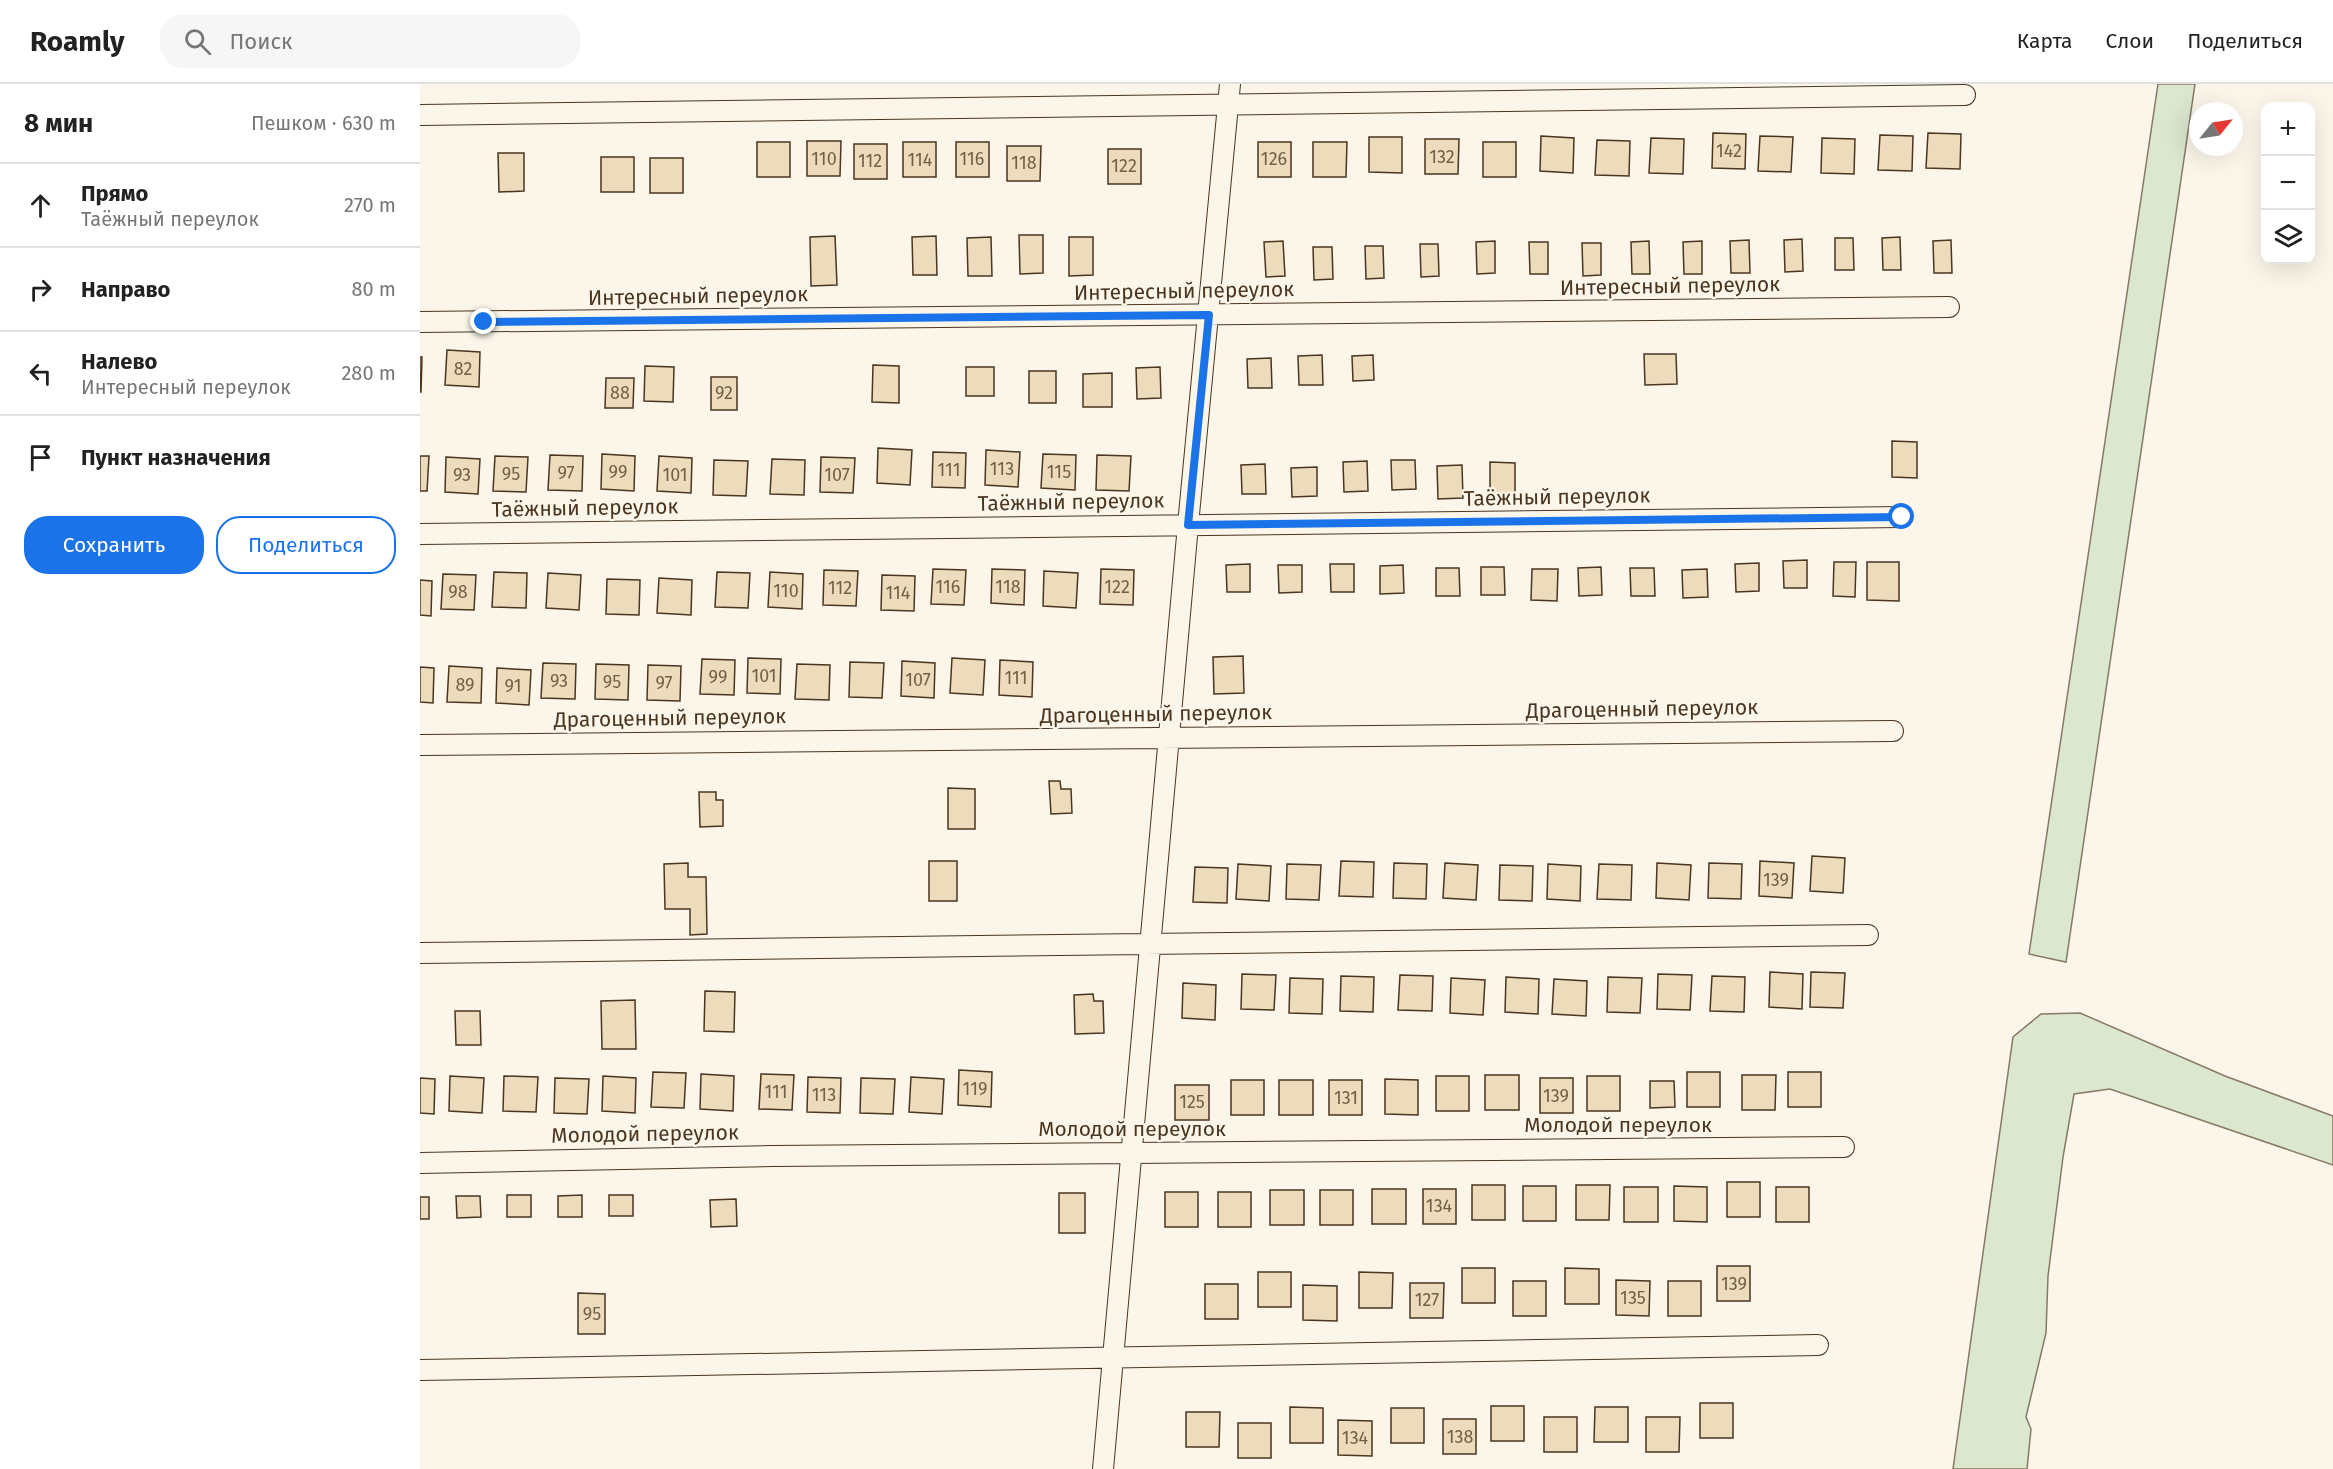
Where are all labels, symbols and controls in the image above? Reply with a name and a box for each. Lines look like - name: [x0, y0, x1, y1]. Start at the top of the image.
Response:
- search box: [160, 14, 580, 68]
- text: Roamly: [30, 25, 124, 58]
- icon: search: [181, 25, 214, 58]
- text: Поиск: [229, 28, 292, 55]
- text: Карта: [2017, 28, 2073, 54]
- text: Слои: [2106, 28, 2154, 54]
- text: Поделиться: [2187, 28, 2303, 54]
- north arrow: [2189, 102, 2243, 156]
- map controls: [2261, 102, 2315, 264]
- button: +: [2261, 102, 2315, 156]
- text: 8 мин: [24, 108, 93, 139]
- text: Пешком · 630 m: [251, 111, 396, 135]
- house number: 142: [1716, 140, 1742, 162]
- house number: 132: [1429, 146, 1455, 168]
- house number: 110: [811, 148, 837, 170]
- house number: 116: [960, 148, 984, 170]
- house number: 126: [1261, 148, 1287, 170]
- house number: 114: [908, 149, 933, 171]
- house number: 112: [858, 150, 882, 172]
- house number: 118: [1011, 152, 1037, 174]
- house number: 122: [1111, 155, 1137, 177]
- button: −: [2261, 156, 2315, 210]
- text: Прямо: [81, 180, 148, 207]
- icon: ahead: [24, 189, 57, 222]
- text: 270 m: [344, 193, 396, 217]
- text: Таёжный переулок: [81, 207, 259, 231]
- button: layers: [2261, 210, 2315, 264]
- street label: Интересный переулок: [1560, 271, 1780, 301]
- icon: right: [24, 273, 57, 306]
- text: Направо: [81, 276, 170, 303]
- street label: Интересный переулок: [1074, 276, 1294, 306]
- text: 80 m: [351, 277, 396, 301]
- street label: Интересный переулок: [588, 281, 808, 311]
- route end: [470, 308, 496, 334]
- text: Налево: [81, 348, 157, 375]
- icon: left: [24, 357, 57, 390]
- house number: 82: [454, 358, 472, 380]
- text: 280 m: [341, 361, 396, 385]
- text: Интересный переулок: [81, 375, 291, 399]
- house number: 88: [610, 382, 630, 404]
- house number: 92: [715, 382, 733, 404]
- icon: arrive: [24, 441, 57, 474]
- text: Пункт назначения: [81, 444, 271, 471]
- house number: 113: [990, 458, 1014, 480]
- house number: 111: [938, 459, 960, 481]
- house number: 99: [609, 461, 627, 483]
- house number: 115: [1047, 461, 1071, 483]
- house number: 97: [557, 462, 575, 484]
- house number: 95: [502, 463, 520, 485]
- house number: 93: [453, 464, 471, 486]
- house number: 101: [662, 464, 688, 486]
- house number: 107: [824, 464, 850, 486]
- street label: Таёжный переулок: [1463, 482, 1651, 512]
- street label: Таёжный переулок: [977, 487, 1165, 517]
- street label: Таёжный переулок: [491, 493, 679, 523]
- route start: [1888, 503, 1914, 529]
- button: Сохранить: [24, 516, 204, 574]
- button: Поделиться: [216, 516, 396, 574]
- house number: 116: [936, 576, 960, 598]
- house number: 118: [995, 576, 1021, 598]
- house number: 122: [1104, 576, 1130, 598]
- house number: 112: [828, 577, 852, 599]
- house number: 110: [773, 580, 799, 602]
- house number: 98: [448, 581, 468, 603]
- house number: 114: [886, 582, 911, 604]
- house number: 101: [751, 665, 777, 687]
- house number: 99: [709, 666, 727, 688]
- house number: 111: [1005, 667, 1027, 689]
- house number: 107: [905, 669, 931, 691]
- house number: 93: [550, 670, 568, 692]
- house number: 95: [603, 671, 621, 693]
- house number: 97: [655, 672, 673, 694]
- house number: 89: [455, 674, 475, 696]
- house number: 91: [505, 675, 521, 697]
- street label: Драгоценный переулок: [1525, 694, 1758, 724]
- street label: Драгоценный переулок: [1039, 699, 1272, 729]
- street label: Драгоценный переулок: [553, 703, 786, 733]
- house number: 139: [1763, 869, 1789, 891]
- house number: 119: [963, 1078, 987, 1100]
- house number: 111: [765, 1081, 787, 1103]
- house number: 113: [812, 1084, 836, 1106]
- house number: 139: [1543, 1085, 1569, 1107]
- house number: 131: [1334, 1087, 1358, 1109]
- house number: 125: [1179, 1091, 1205, 1113]
- street label: Молодой переулок: [1524, 1112, 1712, 1138]
- street label: Молодой переулок: [1038, 1116, 1226, 1142]
- street label: Молодой переулок: [551, 1119, 739, 1149]
- house number: 134: [1426, 1195, 1453, 1217]
- house number: 139: [1721, 1273, 1747, 1295]
- house number: 135: [1620, 1287, 1646, 1309]
- house number: 127: [1415, 1289, 1439, 1311]
- house number: 95: [583, 1303, 601, 1325]
- house number: 138: [1447, 1426, 1473, 1448]
- house number: 134: [1342, 1427, 1369, 1449]

